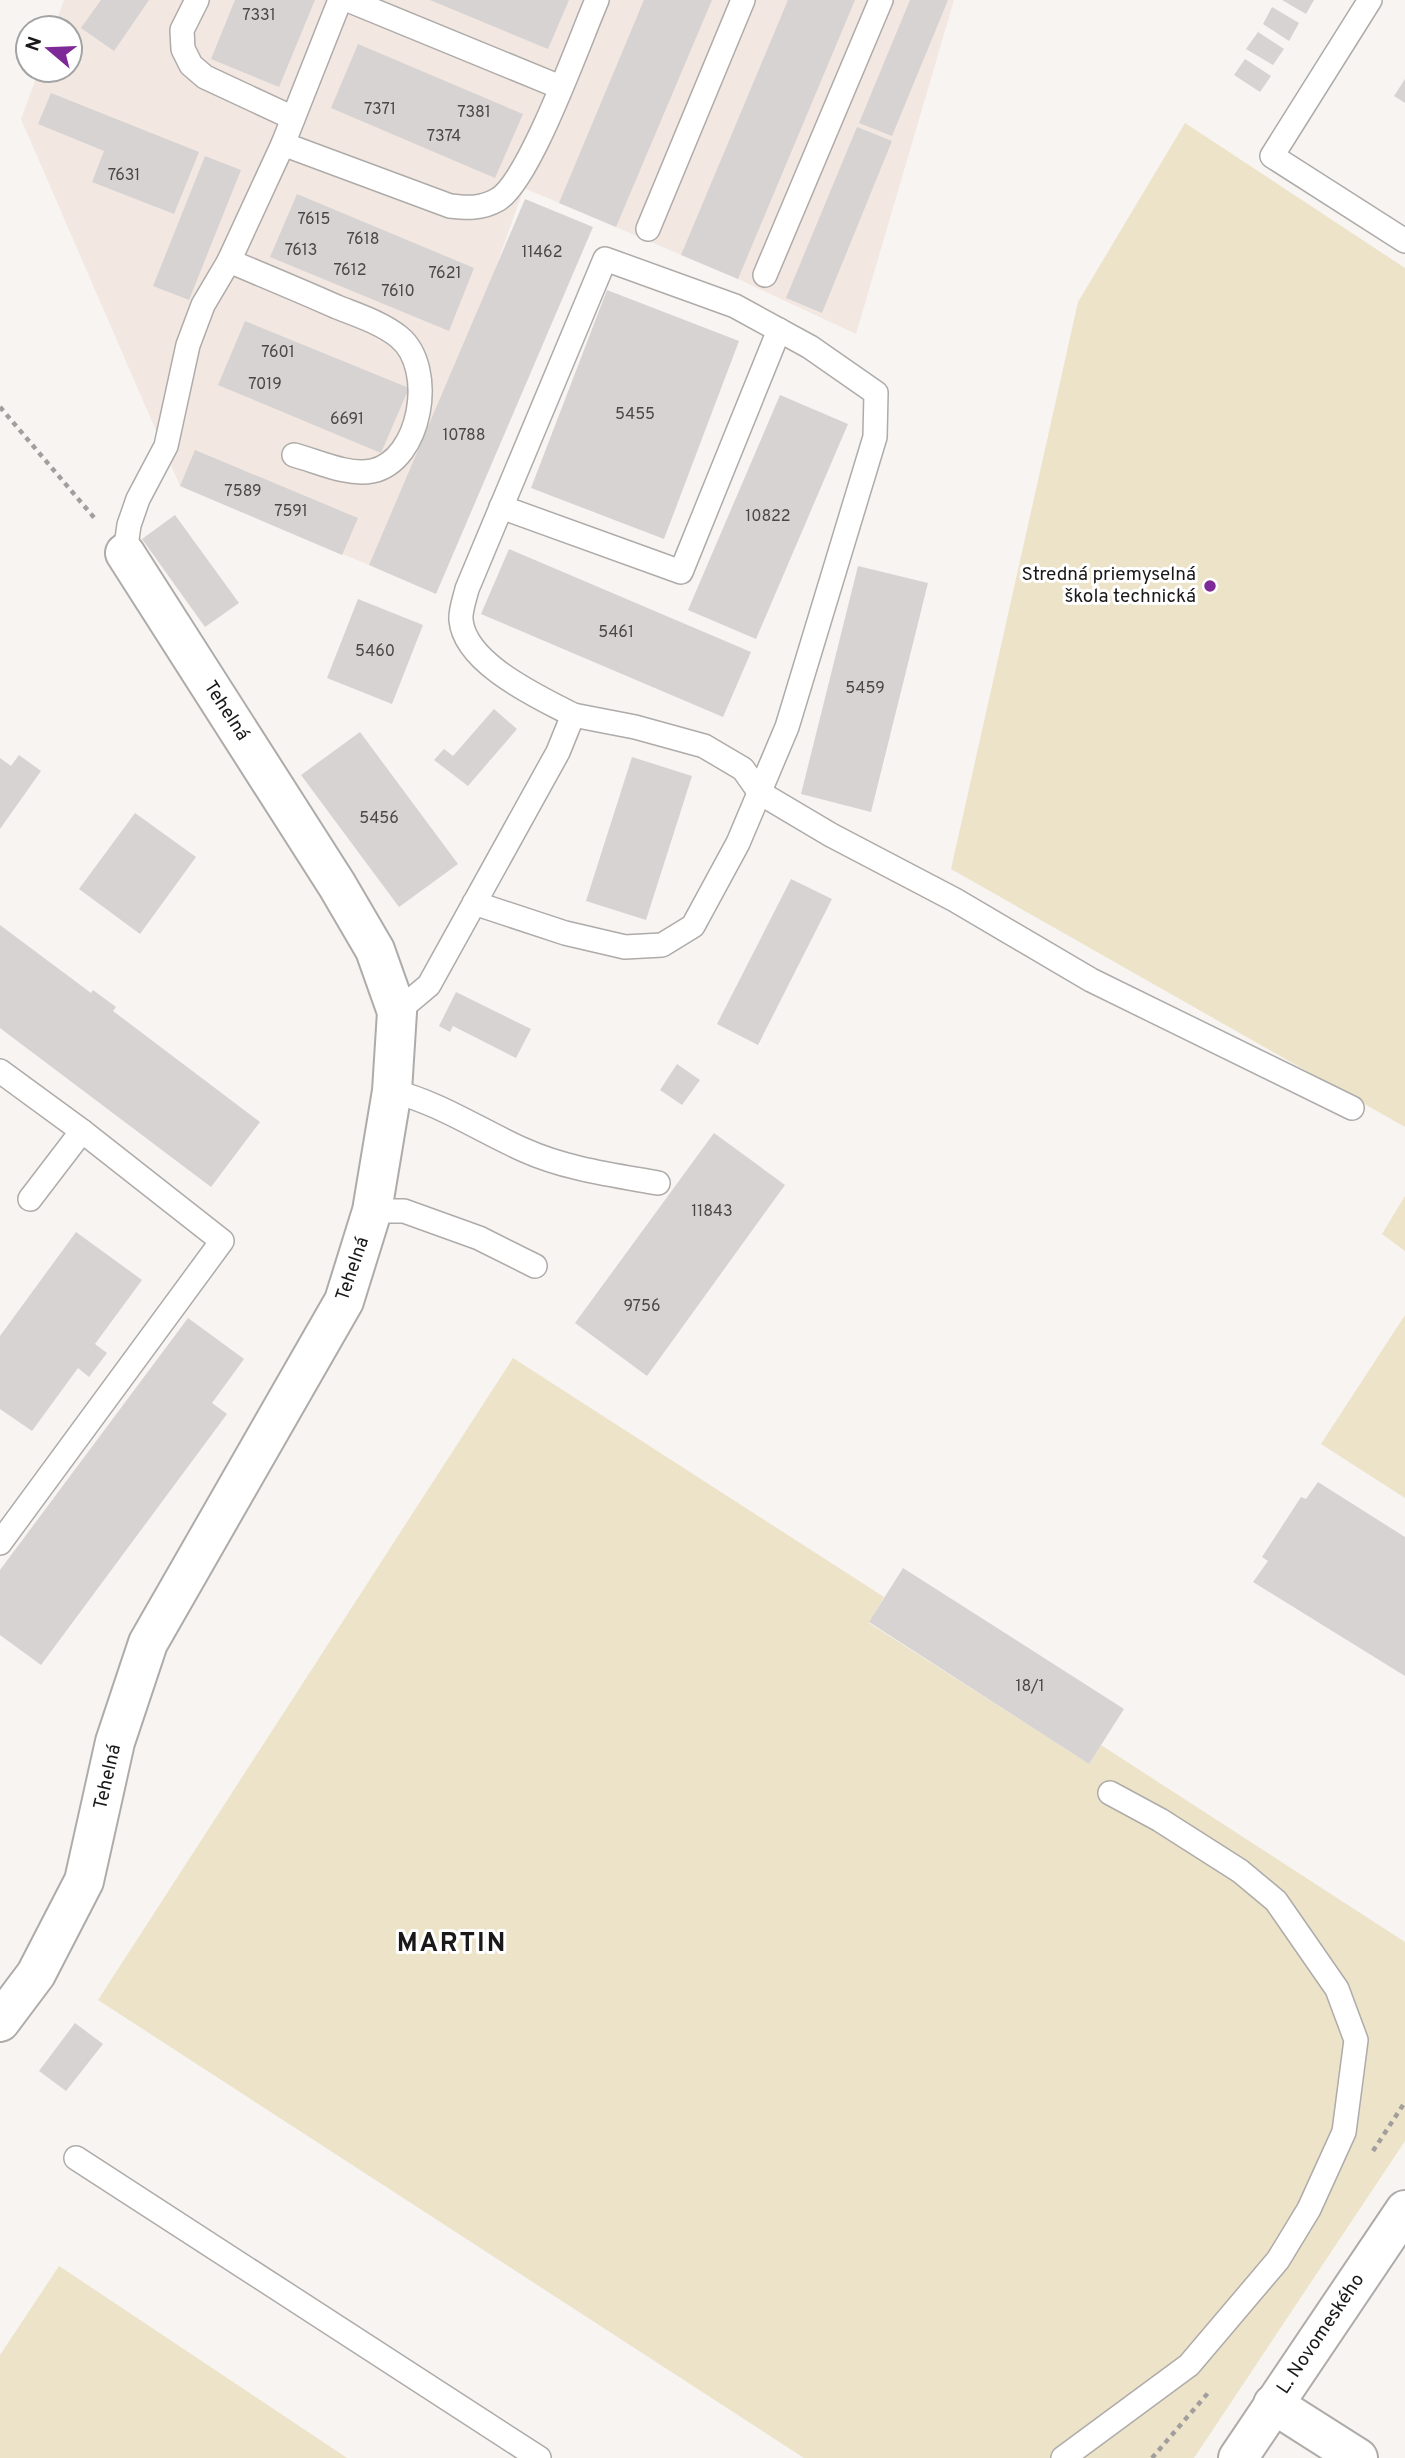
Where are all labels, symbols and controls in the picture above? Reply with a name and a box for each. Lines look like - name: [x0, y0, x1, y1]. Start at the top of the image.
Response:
- house number: 7331: [242, 6, 276, 26]
- north arrow: [14, 14, 84, 84]
- text: N: [21, 34, 48, 54]
- house number: 7371: [364, 100, 396, 120]
- house number: 7381: [457, 103, 491, 123]
- house number: 7374: [427, 127, 461, 147]
- house number: 7631: [108, 166, 140, 186]
- house number: 7615: [297, 210, 331, 230]
- house number: 7618: [347, 230, 379, 250]
- house number: 7613: [285, 241, 317, 261]
- house number: 11462: [522, 243, 562, 263]
- house number: 7612: [334, 261, 366, 281]
- house number: 7621: [429, 264, 461, 284]
- house number: 7610: [381, 282, 415, 302]
- house number: 7601: [261, 343, 295, 363]
- house number: 7019: [248, 375, 282, 395]
- house number: 5455: [615, 405, 655, 425]
- house number: 6691: [330, 410, 364, 430]
- house number: 10788: [442, 426, 486, 446]
- house number: 7589: [224, 482, 262, 502]
- house number: 7591: [274, 502, 308, 522]
- house number: 10822: [745, 507, 791, 527]
- place label: Stredná priemyselná škola technická: [1022, 563, 1196, 609]
- marker: Stredná priemyselná škola technická: [1202, 578, 1218, 594]
- house number: 5461: [598, 623, 634, 643]
- house number: 5460: [355, 642, 395, 662]
- street label: Tehelná: [198, 677, 254, 745]
- house number: 5459: [845, 679, 885, 699]
- house number: 5456: [359, 809, 399, 829]
- house number: 11843: [691, 1202, 733, 1222]
- street label: Tehelná: [331, 1234, 375, 1304]
- house number: 9756: [624, 1297, 660, 1317]
- house number: 18/1: [1015, 1677, 1045, 1697]
- street label: Tehelná: [89, 1742, 127, 1812]
- district label: MARTIN: [397, 1928, 507, 1961]
- street label: L. Novomeského: [1272, 2269, 1370, 2399]

